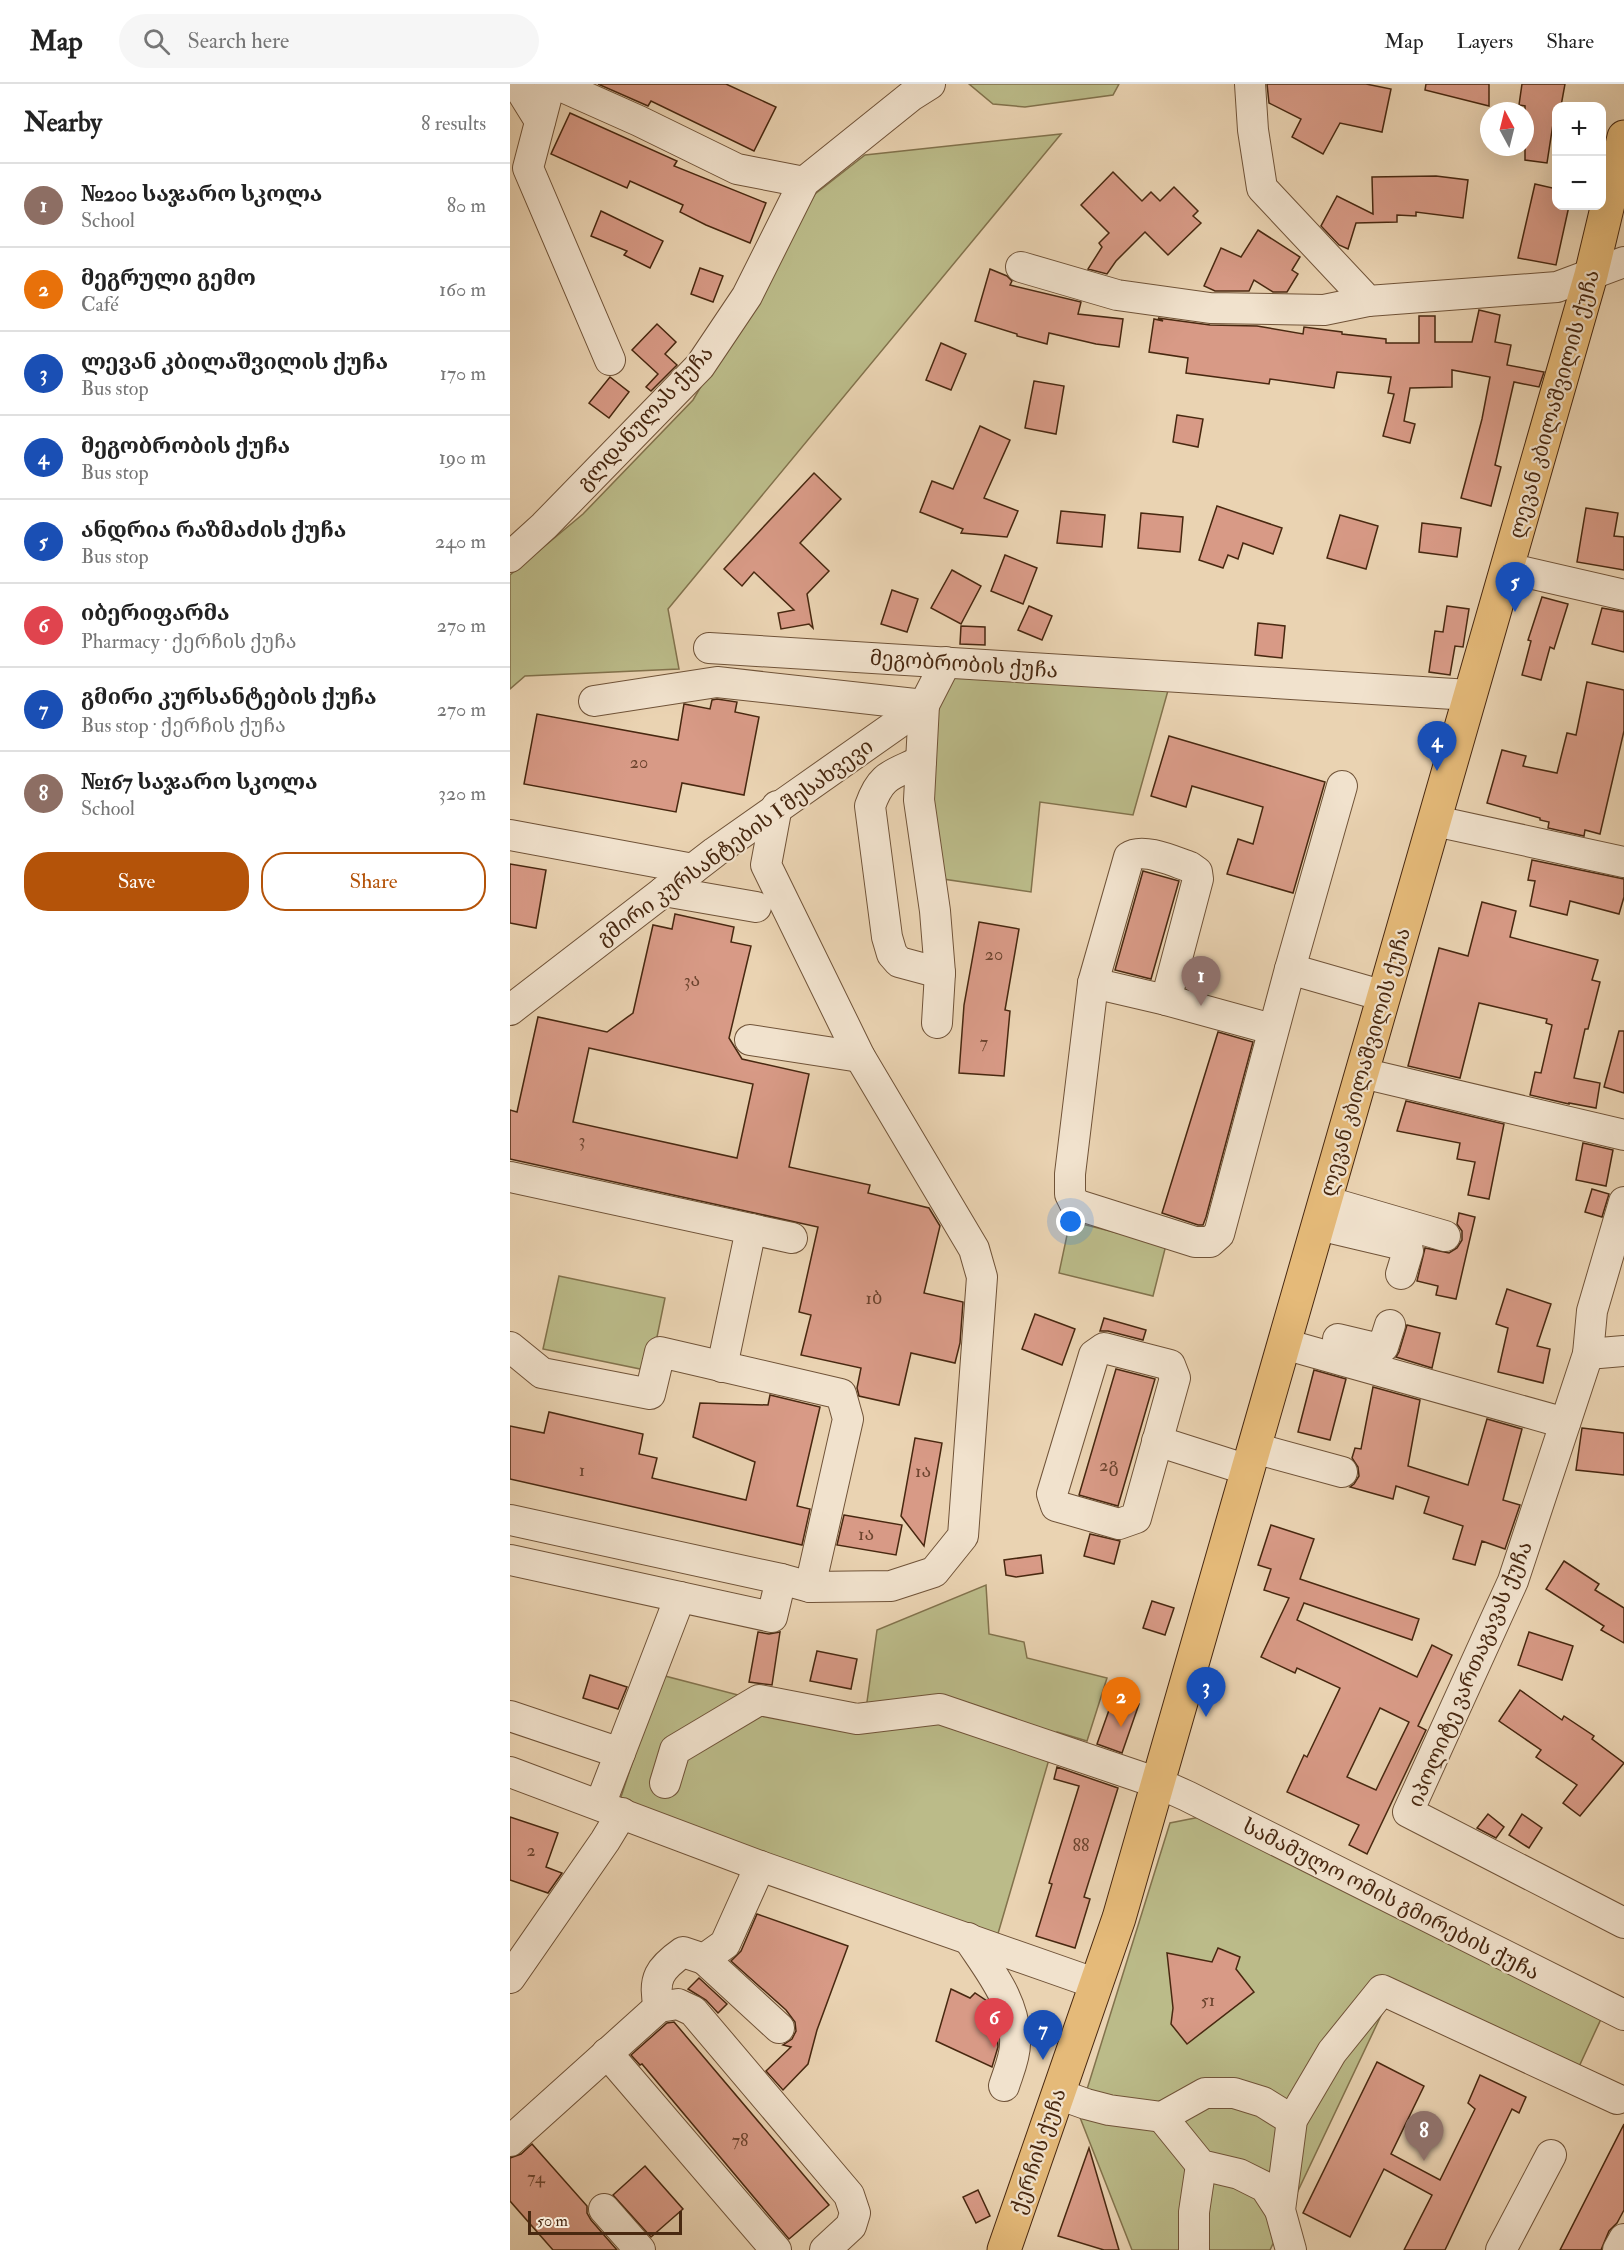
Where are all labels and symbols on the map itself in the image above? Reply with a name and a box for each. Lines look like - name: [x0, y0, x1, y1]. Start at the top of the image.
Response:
- north arrow: [1480, 102, 1534, 156]
- street label: ლევან კბილაშვილის ქუჩა: [1503, 267, 1606, 542]
- street label: გლდანულას ქუჩა: [571, 340, 719, 496]
- pin: 5: [1496, 562, 1534, 612]
- street label: მეგობრობის ქუჩა: [869, 644, 1059, 685]
- pin: 4: [1418, 722, 1456, 771]
- street label: გმირი კურსანტების I შესახვევი: [592, 733, 879, 952]
- house number: 20: [630, 751, 648, 774]
- street label: ლევან კბილაშვილის ქუჩა: [1314, 925, 1417, 1200]
- house number: 20: [985, 943, 1003, 966]
- pin: 1: [1182, 956, 1220, 1006]
- house number: 3ა: [684, 969, 700, 992]
- house number: 7: [980, 1031, 988, 1054]
- house number: 3: [579, 1129, 585, 1152]
- your location: [1056, 1207, 1085, 1236]
- house number: 1ბ: [866, 1287, 882, 1310]
- house number: 2გ: [1099, 1454, 1119, 1477]
- house number: 1: [579, 1459, 585, 1482]
- house number: 1ა: [915, 1460, 931, 1483]
- house number: 1ა: [858, 1523, 874, 1546]
- street label: იპოლიტე ვართაგავას ქუჩა: [1402, 1537, 1539, 1811]
- pin: 3: [1186, 1668, 1226, 1717]
- pin: 2: [1102, 1678, 1140, 1727]
- street label: სამამულო ომის გმირების ქუჩა: [1238, 1813, 1544, 1986]
- house number: 88: [1073, 1834, 1089, 1857]
- house number: 2: [526, 1839, 536, 1862]
- house number: 51: [1201, 1989, 1215, 2012]
- pin: 6: [974, 1998, 1014, 2048]
- pin: 7: [1024, 2010, 1062, 2060]
- street label: ქერჩის ქუჩა: [1004, 2085, 1073, 2217]
- pin: 8: [1404, 2112, 1444, 2161]
- house number: 78: [732, 2129, 748, 2152]
- house number: 74: [527, 2166, 546, 2189]
- scale bar: [528, 2208, 682, 2236]

